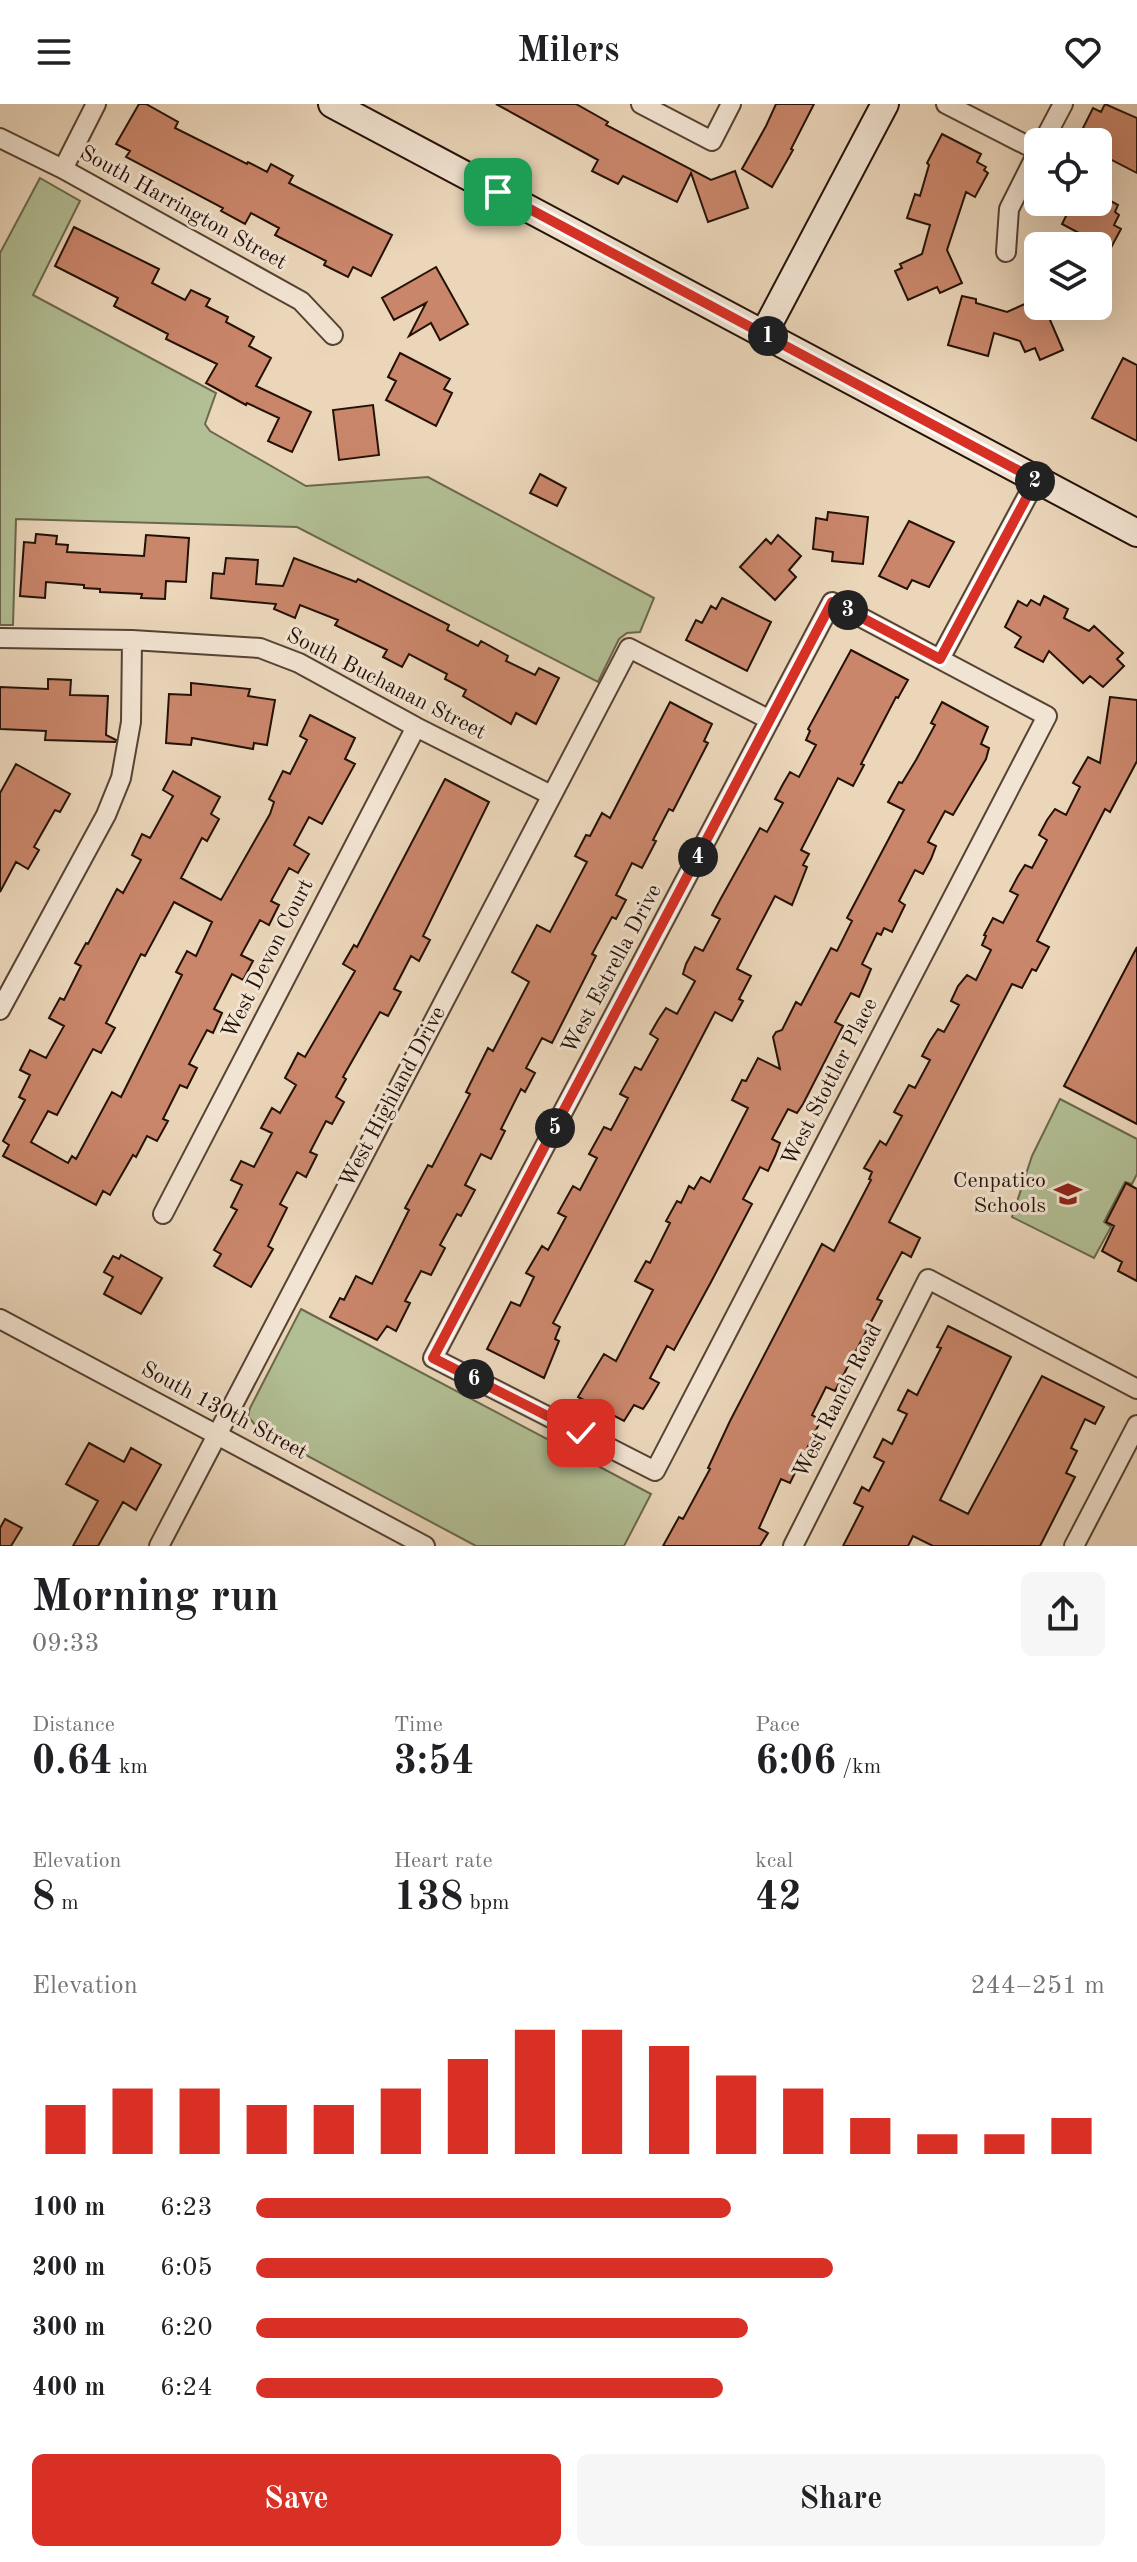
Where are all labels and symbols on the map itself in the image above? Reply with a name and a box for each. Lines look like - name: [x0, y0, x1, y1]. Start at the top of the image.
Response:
- street label: South Harrington Street: [76, 142, 290, 274]
- pin: [464, 158, 532, 226]
- pin: 1: [748, 316, 788, 356]
- pin: 2: [1015, 461, 1055, 501]
- pin: 3: [828, 590, 868, 630]
- street label: South Buchanan Street: [283, 624, 489, 744]
- pin: 4: [678, 837, 718, 877]
- street label: West Devon Court: [218, 876, 318, 1042]
- street label: West Estrella Drive: [558, 881, 666, 1057]
- street label: West Stottler Place: [778, 994, 882, 1170]
- street label: West Highland Drive: [336, 1003, 450, 1191]
- pin: 5: [535, 1108, 575, 1148]
- place label: Cenpatico Schools: [953, 1170, 1046, 1217]
- school or university icon: Cenpatico Schools: [1053, 1179, 1083, 1209]
- street label: West Ranch Road: [790, 1320, 886, 1482]
- street label: South 130th Street: [137, 1358, 311, 1464]
- pin: 6: [454, 1359, 494, 1399]
- pin: [547, 1399, 615, 1467]

